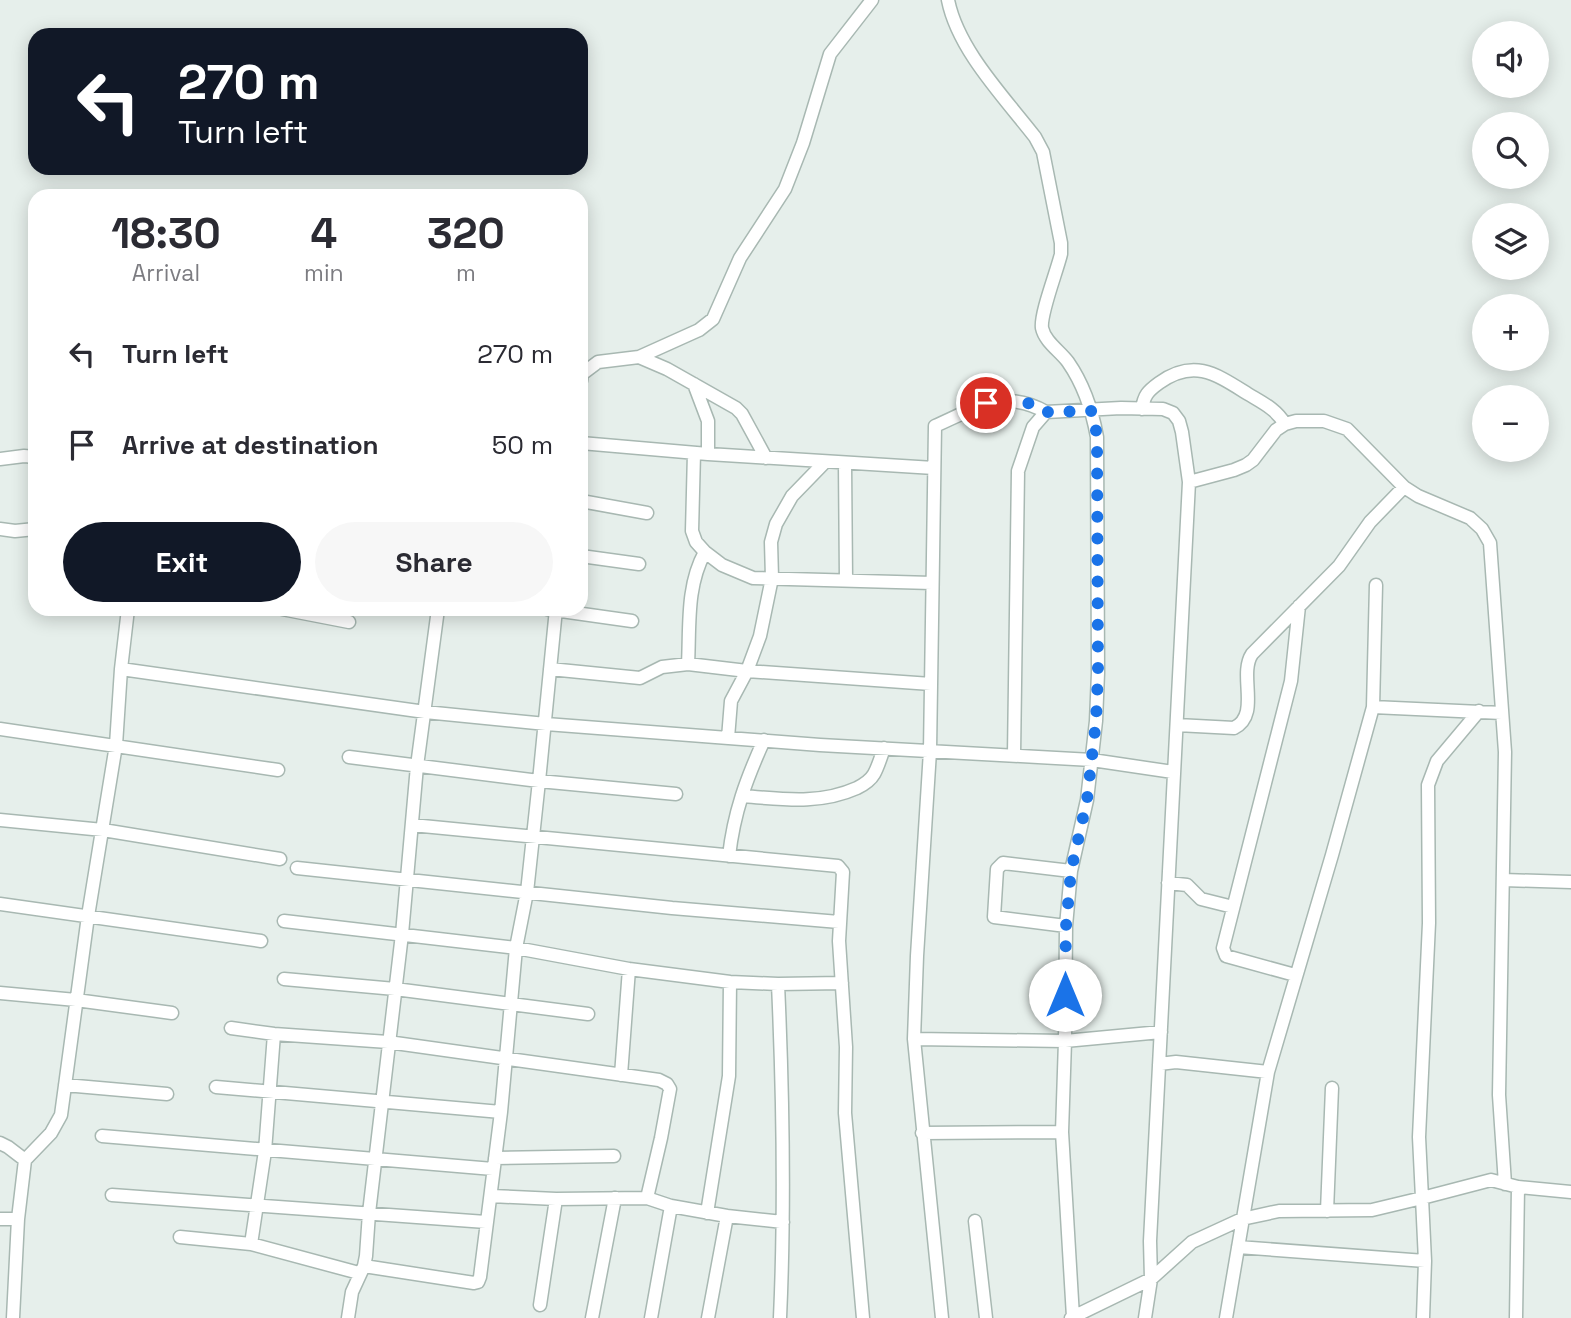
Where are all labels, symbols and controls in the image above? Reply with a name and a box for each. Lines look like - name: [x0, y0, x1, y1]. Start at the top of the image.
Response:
- map controls: [1472, 21, 1549, 462]
- button: sound: [1472, 21, 1549, 98]
- text: 270 m: [178, 51, 320, 113]
- icon: left: [63, 56, 154, 147]
- text: Turn left: [178, 112, 308, 152]
- button: search: [1472, 112, 1549, 189]
- button: layers: [1472, 203, 1549, 280]
- text: 18:30: [111, 207, 221, 260]
- text: 4: [311, 207, 337, 260]
- text: 320: [427, 207, 505, 260]
- text: Arrival: [132, 258, 200, 288]
- text: min: [304, 258, 344, 288]
- text: m: [456, 258, 476, 288]
- button: +: [1472, 294, 1549, 371]
- icon: left: [63, 335, 101, 373]
- text: Turn left: [122, 337, 229, 371]
- text: 270 m: [477, 337, 553, 371]
- pin: [956, 373, 1016, 433]
- icon: arrive: [967, 384, 1005, 422]
- button: −: [1472, 385, 1549, 462]
- icon: arrive: [63, 426, 101, 464]
- text: Arrive at destination: [122, 428, 379, 462]
- text: 50 m: [492, 428, 553, 462]
- button: Exit: [63, 522, 301, 602]
- button: Share: [315, 522, 553, 602]
- position arrow: [1028, 958, 1102, 1032]

